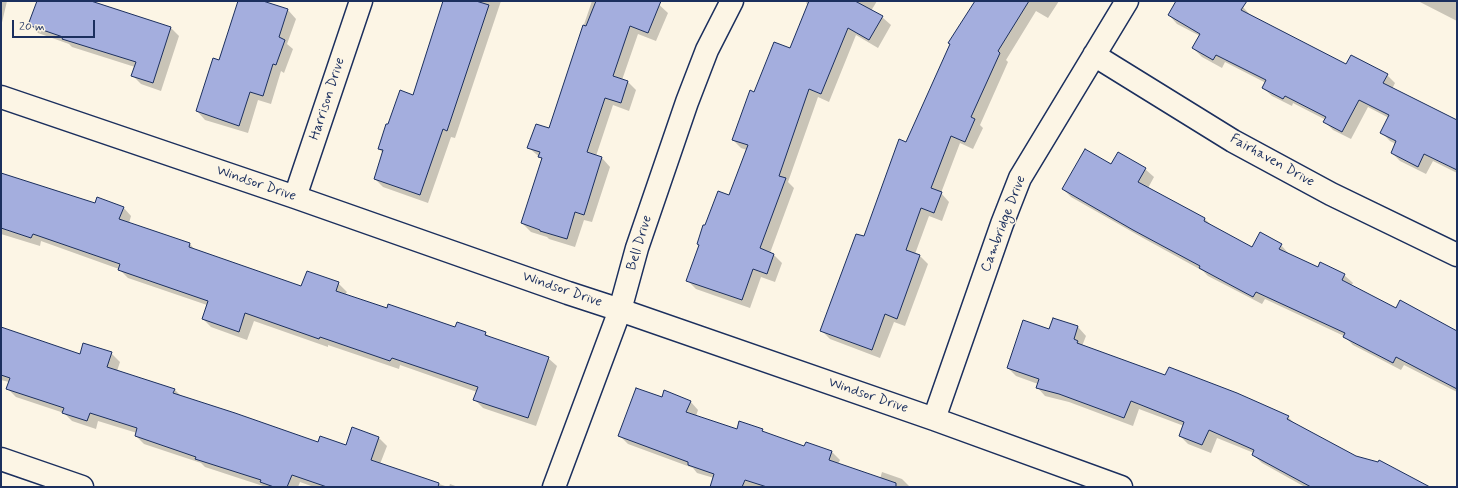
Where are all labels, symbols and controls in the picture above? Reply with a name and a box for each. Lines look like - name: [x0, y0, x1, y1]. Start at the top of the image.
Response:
- scale bar: [14, 12, 97, 38]
- text: 20 m: [19, 19, 45, 35]
- street label: Harrison Drive: [307, 56, 349, 142]
- street label: Fairhaven Drive: [1227, 131, 1317, 191]
- street label: Windsor Drive: [214, 163, 298, 205]
- street label: Cambridge Drive: [978, 173, 1030, 275]
- street label: Bell Drive: [624, 214, 656, 272]
- street label: Windsor Drive: [520, 269, 604, 311]
- street label: Windsor Drive: [826, 375, 910, 417]

